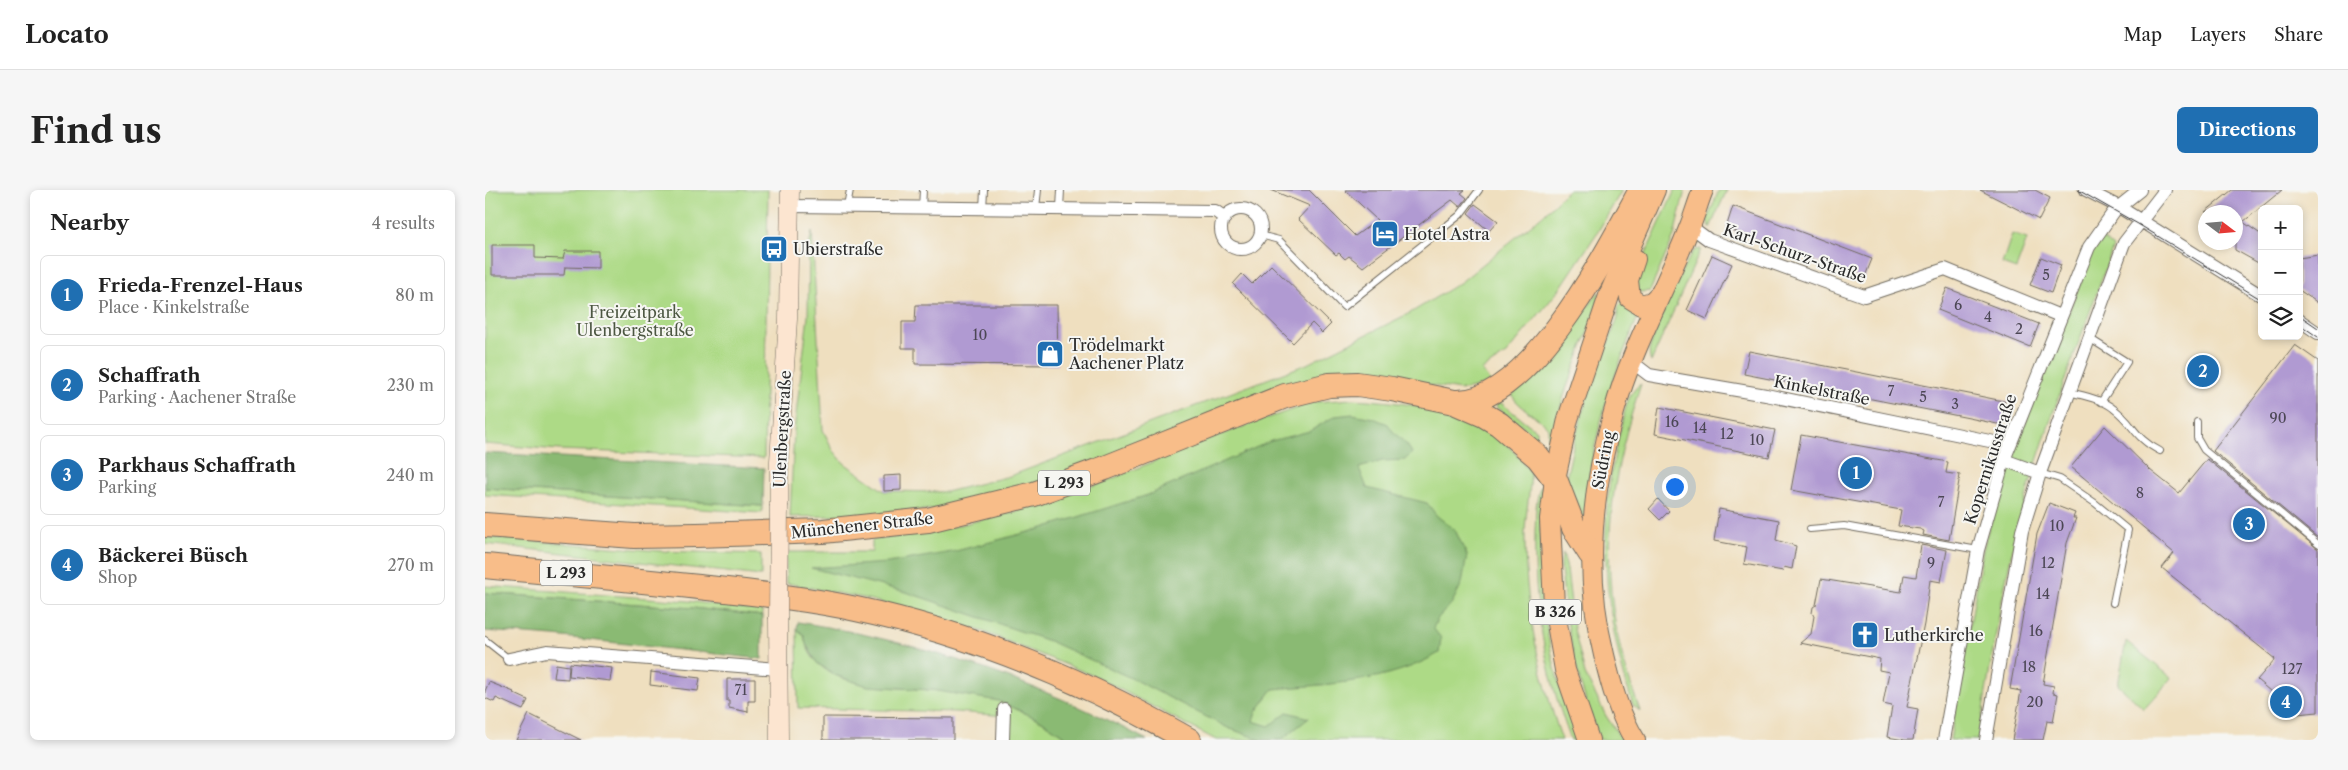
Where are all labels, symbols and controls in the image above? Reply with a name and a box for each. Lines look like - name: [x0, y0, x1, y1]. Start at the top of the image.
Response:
- text: Locato: [25, 20, 109, 49]
- text: Map: [2124, 24, 2162, 46]
- text: Layers: [2190, 24, 2246, 46]
- text: Share: [2274, 24, 2323, 46]
- button: Directions: [2177, 107, 2318, 153]
- text: Find us: [30, 109, 162, 152]
- north arrow: [2198, 205, 2243, 250]
- map controls: [2258, 205, 2303, 340]
- button: +: [2258, 205, 2303, 250]
- text: Nearby: [50, 210, 129, 235]
- text: 4 results: [372, 213, 435, 233]
- hotel icon: Hotel Astra: [1370, 219, 1400, 249]
- street label: Karl-Schurz-Straße: [1721, 219, 1869, 287]
- place label: Hotel Astra: [1404, 224, 1490, 244]
- bus stop icon: Ubierstraße: [759, 234, 789, 264]
- place label: Ubierstraße: [793, 239, 883, 259]
- button: −: [2258, 250, 2303, 295]
- house number: 5: [2042, 266, 2050, 284]
- text: Frieda-Frenzel-Haus: [98, 274, 303, 297]
- text: 1: [63, 285, 71, 305]
- text: 80 m: [395, 285, 434, 305]
- button: layers: [2258, 295, 2303, 340]
- house number: 6: [1954, 296, 1962, 314]
- text: Place · Kinkelstraße: [98, 297, 250, 317]
- park label: Freizeitpark Ulenbergstraße: [576, 302, 694, 340]
- house number: 4: [1984, 308, 1992, 326]
- house number: 2: [2015, 320, 2023, 338]
- house number: 10: [973, 326, 987, 344]
- place label: Trödelmarkt Aachener Platz: [1068, 335, 1184, 373]
- shop icon: Trödelmarkt Aachener Platz: [1035, 339, 1065, 369]
- pin: 2: [2187, 352, 2219, 390]
- text: Schaffrath: [98, 364, 201, 387]
- street label: Ulenbergstraße: [769, 370, 795, 488]
- street label: Kinkelstraße: [1772, 371, 1872, 409]
- text: 2: [62, 375, 72, 395]
- text: 230 m: [387, 375, 434, 395]
- house number: 7: [1888, 382, 1895, 400]
- text: Parking · Aachener Straße: [98, 387, 296, 407]
- house number: 5: [1919, 388, 1927, 406]
- street label: Kopernikusstraße: [1959, 391, 2021, 527]
- house number: 3: [1951, 395, 1959, 413]
- house number: 90: [2269, 409, 2287, 427]
- house number: 16: [1665, 413, 1679, 431]
- house number: 14: [1693, 419, 1707, 437]
- house number: 12: [1720, 425, 1734, 443]
- street label: Südring: [1588, 429, 1619, 491]
- house number: 10: [1750, 431, 1764, 449]
- text: Parkhaus Schaffrath: [98, 454, 296, 477]
- pin: 1: [1840, 454, 1872, 492]
- text: 3: [62, 465, 72, 485]
- text: 240 m: [386, 465, 434, 485]
- road number: L 293: [1038, 470, 1090, 496]
- your location: [1662, 474, 1688, 500]
- text: Parking: [98, 477, 156, 497]
- house number: 8: [2136, 484, 2144, 502]
- house number: 7: [1938, 493, 1945, 511]
- pin: 3: [2233, 505, 2265, 543]
- street label: Münchener Straße: [790, 508, 934, 542]
- house number: 10: [2050, 517, 2064, 535]
- text: Bäckerei Büsch: [98, 544, 248, 567]
- house number: 9: [1927, 554, 1935, 572]
- house number: 12: [2041, 554, 2055, 572]
- text: 4: [62, 555, 72, 575]
- text: 270 m: [388, 555, 434, 575]
- road number: L 293: [540, 560, 592, 586]
- text: Shop: [98, 567, 137, 587]
- house number: 14: [2036, 585, 2050, 603]
- road number: B 326: [1529, 600, 1581, 624]
- church icon: Lutherkirche: [1850, 620, 1880, 650]
- house number: 16: [2029, 622, 2043, 640]
- place label: Lutherkirche: [1884, 625, 1984, 645]
- house number: 18: [2022, 658, 2036, 676]
- house number: 127: [2282, 660, 2303, 678]
- house number: 71: [735, 681, 747, 699]
- pin: 4: [2270, 683, 2302, 721]
- house number: 20: [2027, 693, 2044, 711]

